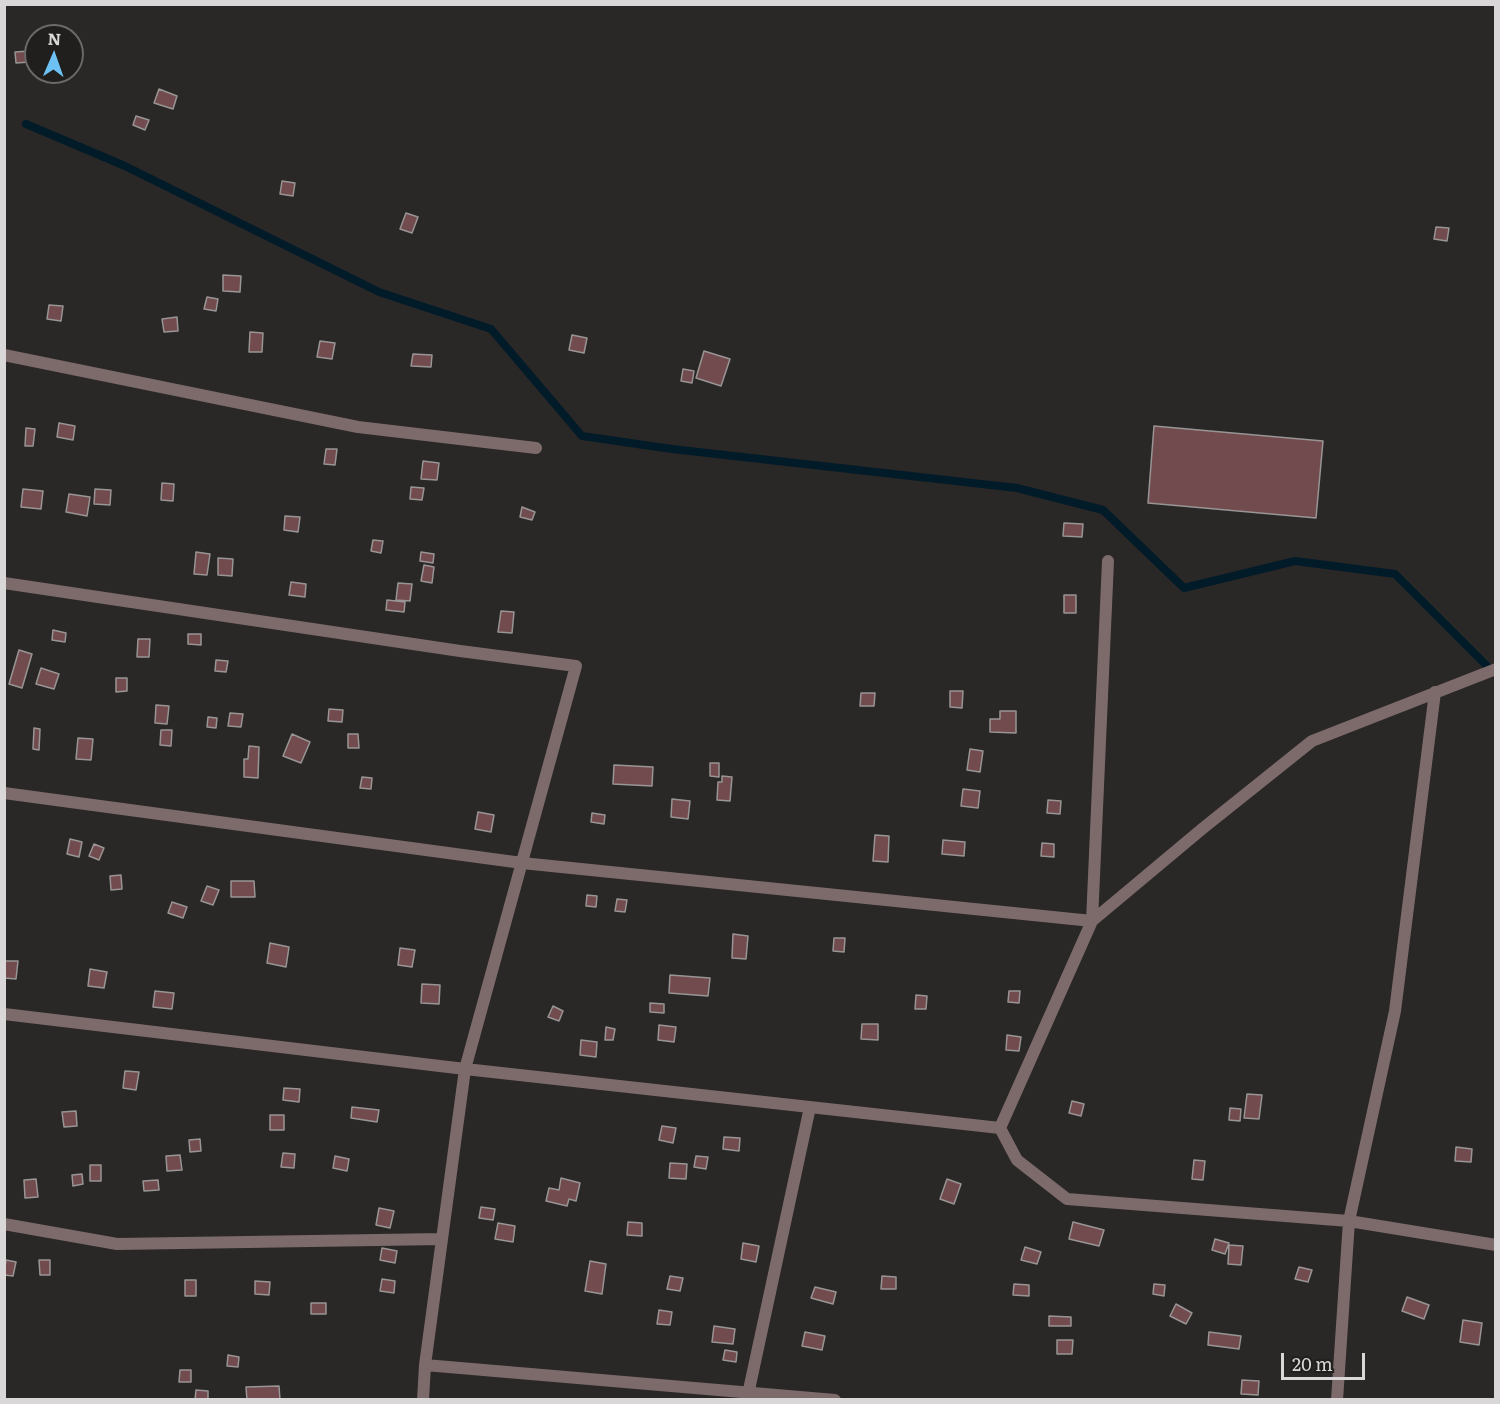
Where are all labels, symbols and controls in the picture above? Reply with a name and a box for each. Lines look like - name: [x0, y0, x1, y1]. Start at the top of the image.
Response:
- north arrow: [24, 24, 84, 84]
- text: N: [47, 26, 62, 50]
- scale bar: [1284, 1341, 1368, 1379]
- text: 20 m: [1292, 1350, 1333, 1377]

